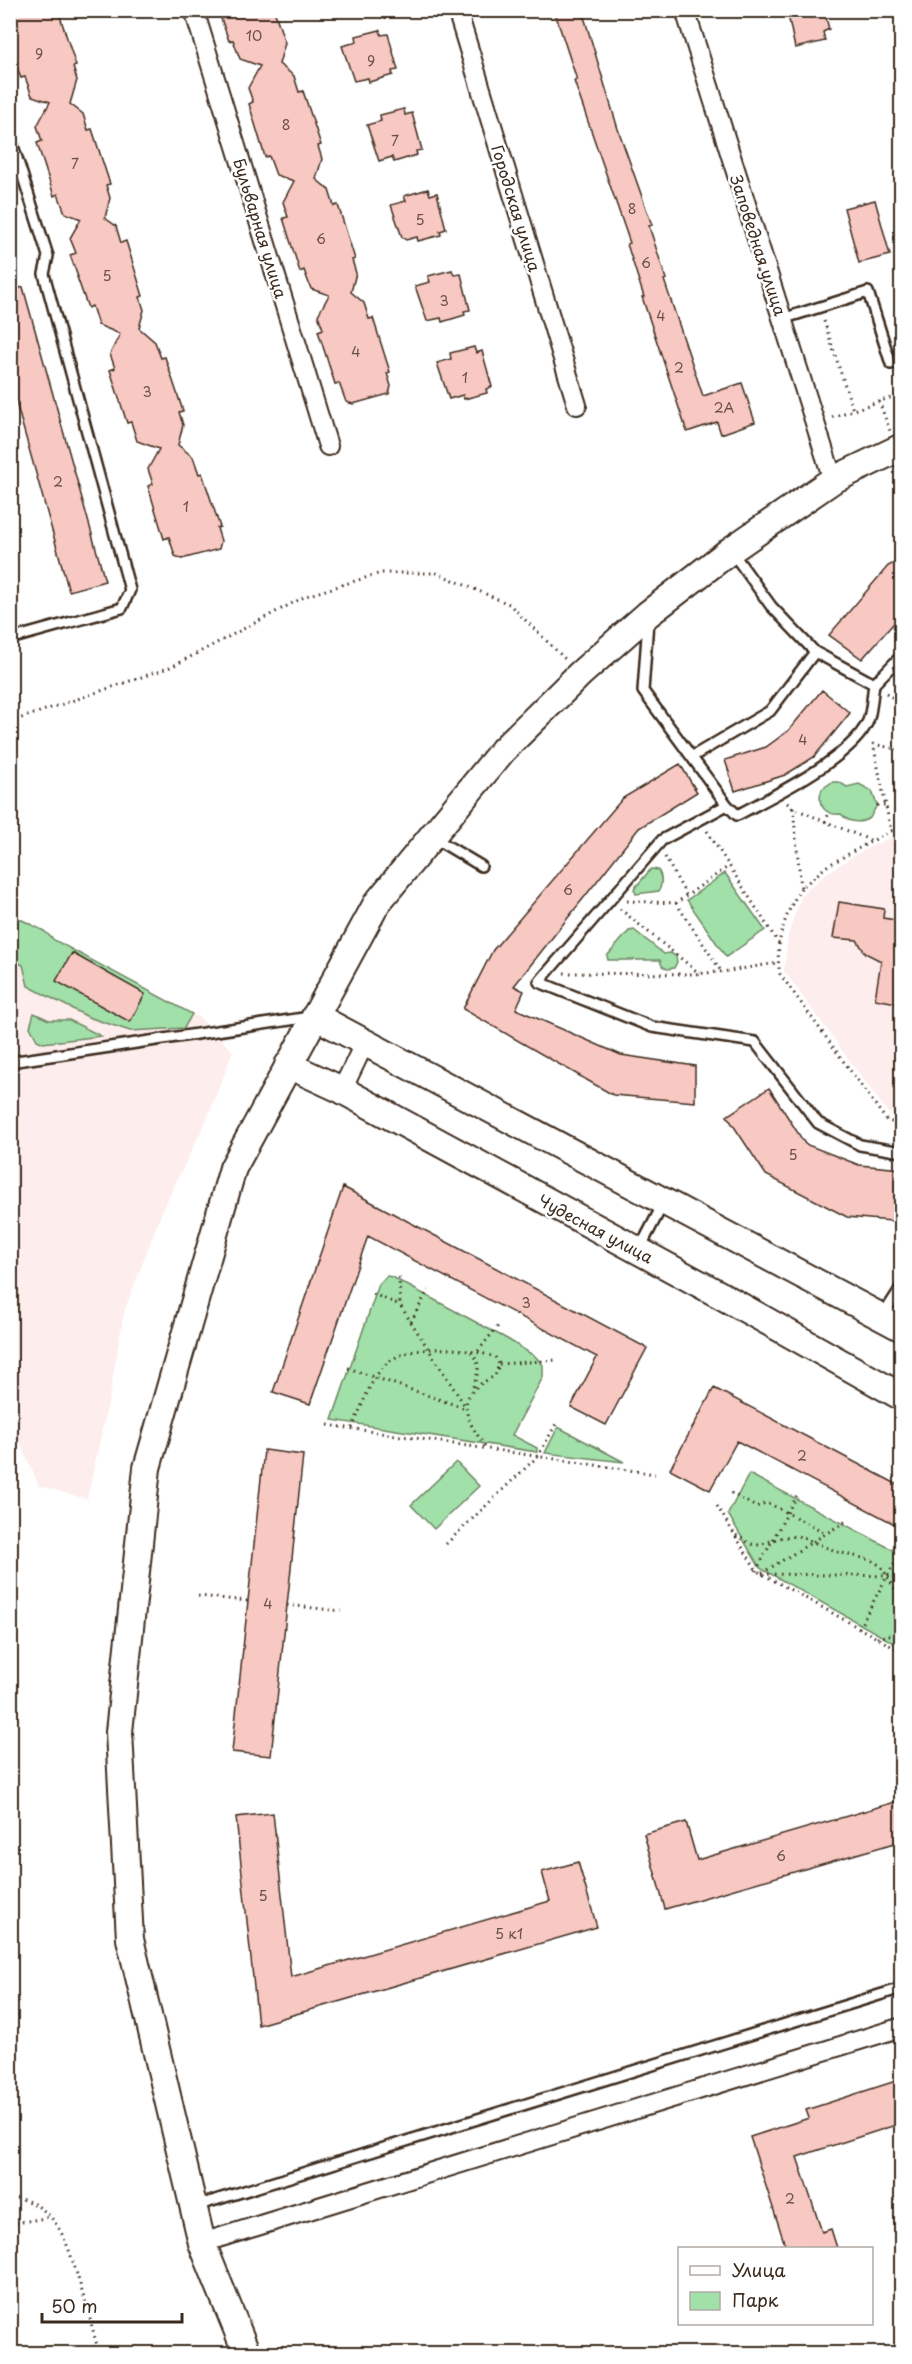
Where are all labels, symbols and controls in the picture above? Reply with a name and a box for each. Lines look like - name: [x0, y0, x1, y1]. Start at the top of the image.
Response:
- house number: 10: [246, 25, 262, 46]
- house number: 9: [35, 43, 43, 64]
- house number: 9: [367, 50, 375, 71]
- house number: 8: [282, 114, 290, 135]
- house number: 7: [391, 130, 399, 151]
- street label: Городская улица: [486, 142, 548, 274]
- house number: 7: [71, 153, 79, 174]
- street label: Бульварная улица: [228, 155, 294, 301]
- street label: Заповедная улица: [725, 171, 793, 319]
- house number: 8: [628, 198, 636, 219]
- house number: 5: [415, 209, 425, 230]
- house number: 6: [316, 228, 326, 249]
- house number: 6: [641, 252, 651, 273]
- house number: 5: [102, 265, 112, 286]
- house number: 3: [439, 290, 449, 311]
- house number: 4: [656, 305, 666, 326]
- house number: 4: [351, 341, 361, 362]
- house number: 2: [674, 357, 684, 378]
- house number: 1: [462, 367, 468, 388]
- house number: 3: [142, 381, 152, 402]
- house number: 2А: [714, 397, 735, 418]
- house number: 2: [53, 471, 63, 492]
- house number: 1: [183, 496, 189, 517]
- house number: 4: [798, 729, 808, 750]
- house number: 6: [563, 879, 573, 900]
- house number: 5: [788, 1144, 798, 1165]
- street label: Чудесная улица: [534, 1188, 658, 1268]
- house number: 3: [521, 1292, 531, 1313]
- house number: 2: [797, 1445, 807, 1466]
- house number: 4: [263, 1593, 273, 1614]
- house number: 6: [776, 1845, 786, 1866]
- house number: 5: [258, 1885, 268, 1906]
- house number: 5 к1: [495, 1923, 523, 1944]
- house number: 2: [785, 2188, 795, 2209]
- legend: [678, 2247, 873, 2325]
- text: Улица: [732, 2256, 786, 2283]
- scale bar: [42, 2286, 182, 2324]
- text: Парк: [732, 2286, 779, 2313]
- text: 50 m: [51, 2292, 98, 2319]

